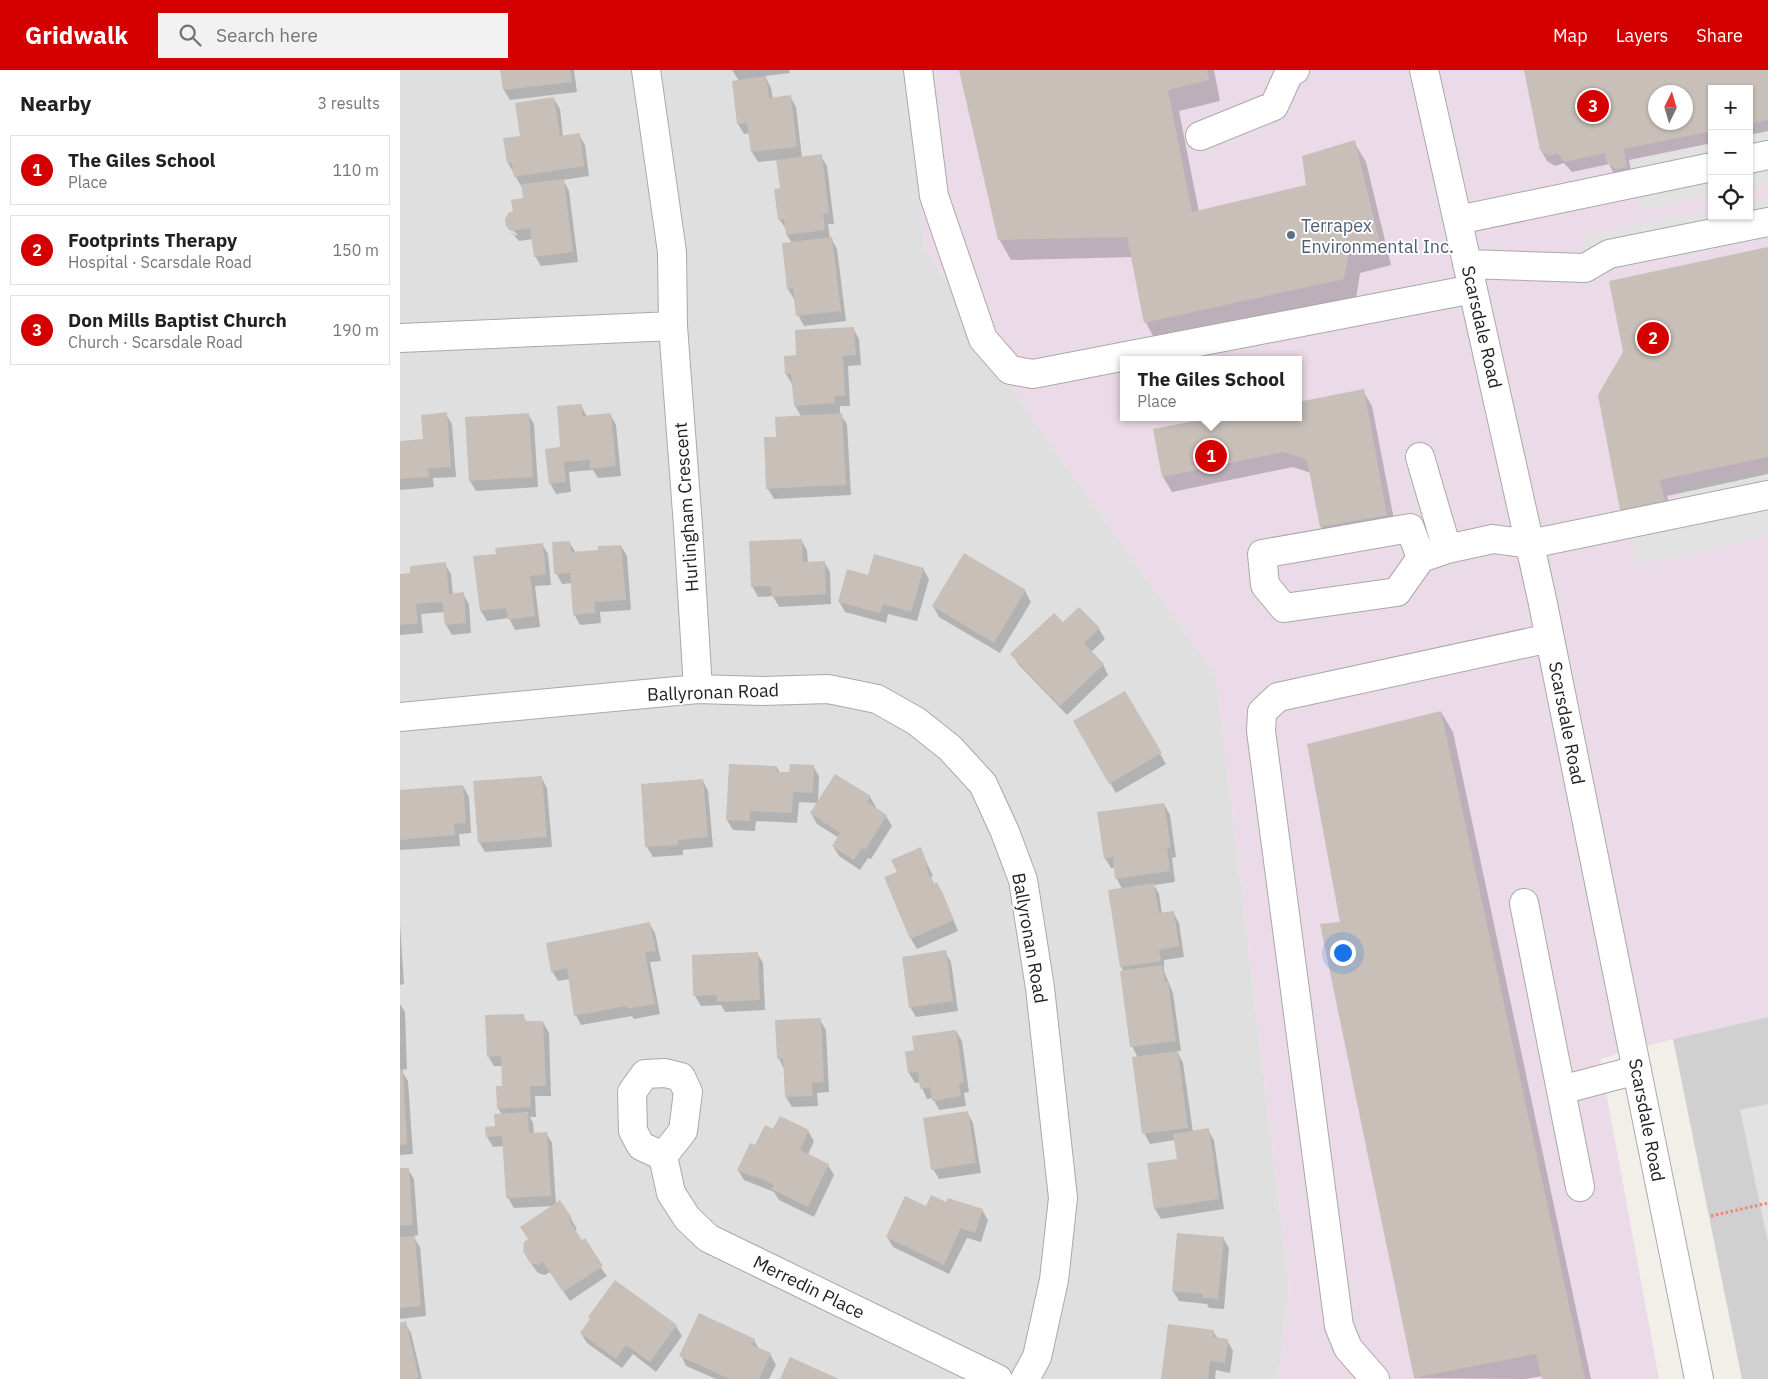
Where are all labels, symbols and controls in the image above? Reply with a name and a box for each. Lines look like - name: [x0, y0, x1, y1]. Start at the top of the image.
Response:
- search box: [158, 13, 508, 58]
- text: Gridwalk: [25, 19, 128, 51]
- icon: search: [176, 21, 204, 49]
- text: Search here: [216, 23, 318, 47]
- text: Map: [1553, 24, 1588, 47]
- text: Layers: [1616, 24, 1668, 47]
- text: Share: [1696, 24, 1743, 47]
- north arrow: [1648, 85, 1693, 130]
- map controls: [1708, 85, 1753, 220]
- button: +: [1708, 85, 1753, 130]
- pin: 3: [1577, 87, 1609, 125]
- text: Nearby: [20, 89, 91, 117]
- text: 3 results: [317, 93, 380, 113]
- button: −: [1708, 130, 1753, 175]
- text: The Giles School: [68, 148, 215, 172]
- text: 1: [32, 160, 42, 180]
- text: 110 m: [332, 160, 379, 180]
- text: Place: [68, 172, 107, 192]
- button: locate: [1708, 175, 1753, 220]
- place label: Terrapex Environmental Inc.: [1301, 214, 1454, 258]
- text: Footprints Therapy: [68, 228, 237, 252]
- marker: Terrapex Environmental Inc.: [1285, 229, 1297, 241]
- text: 2: [32, 240, 42, 260]
- text: 150 m: [332, 240, 379, 260]
- text: Hospital · Scarsdale Road: [68, 252, 252, 272]
- street label: Scarsdale Road: [1457, 264, 1507, 390]
- text: Don Mills Baptist Church: [68, 308, 287, 332]
- pin: 2: [1637, 319, 1669, 357]
- text: 3: [32, 320, 42, 340]
- text: 190 m: [332, 320, 379, 340]
- text: Church · Scarsdale Road: [68, 332, 243, 352]
- popup: [1120, 356, 1302, 421]
- text: The Giles School: [1137, 367, 1285, 391]
- text: Place: [1137, 391, 1177, 411]
- street label: Hurlingham Crescent: [669, 421, 703, 593]
- pin: 1: [1195, 437, 1227, 475]
- street label: Scarsdale Road: [1544, 659, 1590, 787]
- street label: Ballyronan Road: [647, 678, 779, 706]
- street label: Ballyronan Road: [1007, 871, 1053, 1005]
- your location: [1330, 940, 1356, 966]
- street label: Scarsdale Road: [1624, 1056, 1670, 1184]
- street label: Merredin Place: [750, 1250, 869, 1324]

